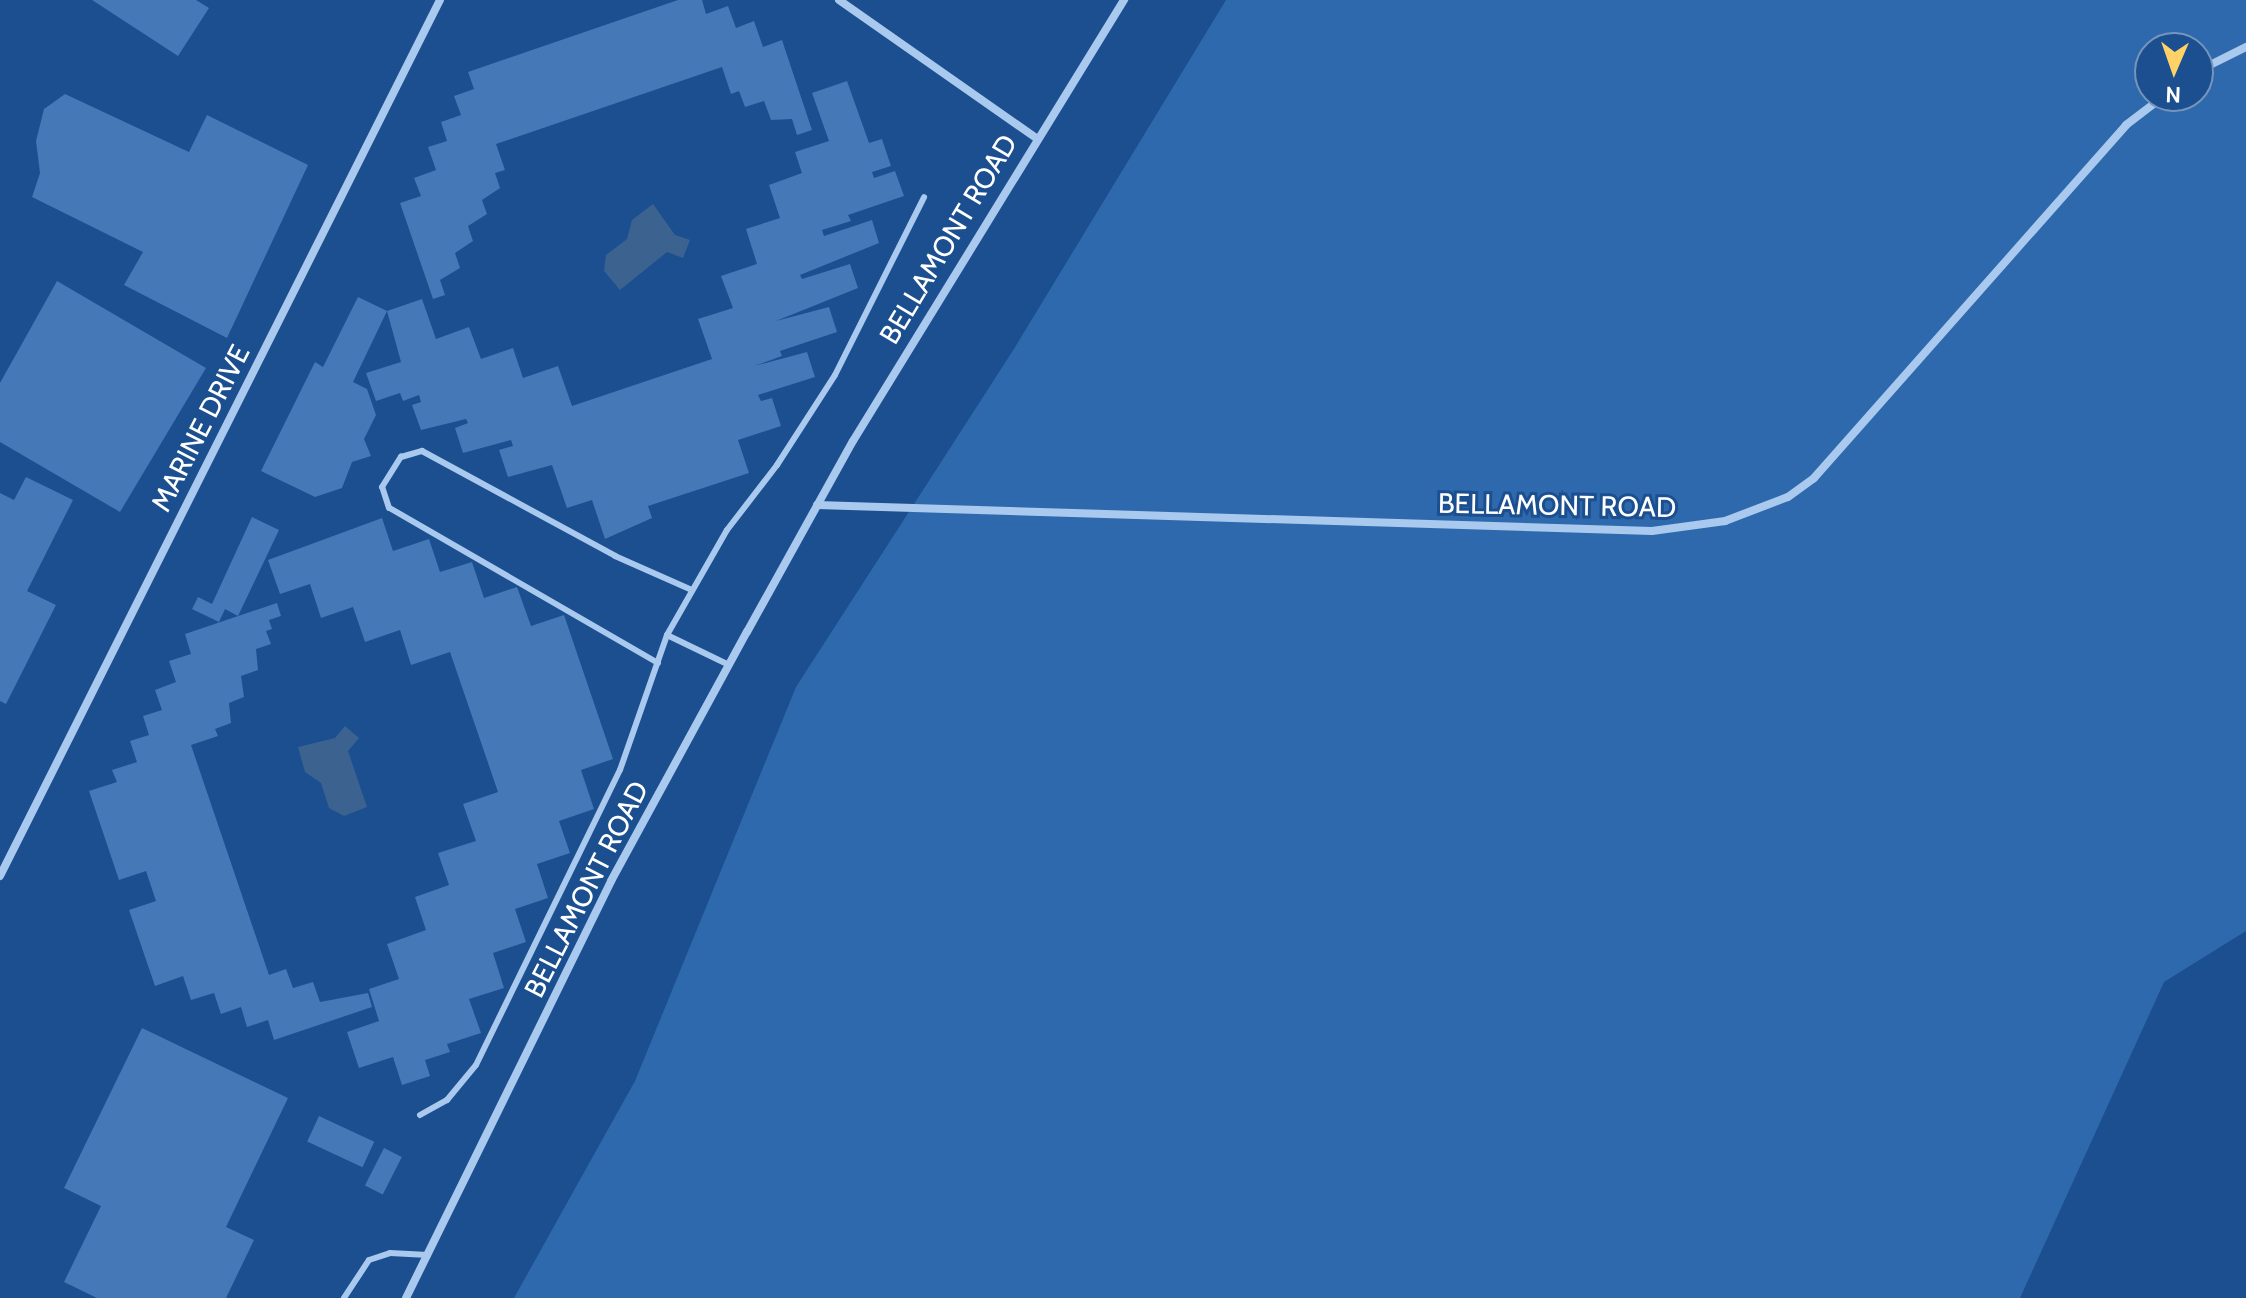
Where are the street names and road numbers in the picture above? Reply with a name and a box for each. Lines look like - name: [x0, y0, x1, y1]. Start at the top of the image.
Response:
- street label: BELLAMONT ROAD: [872, 128, 1024, 350]
- street label: MARINE DRIVE: [144, 339, 256, 517]
- street label: BELLAMONT ROAD: [1438, 486, 1676, 524]
- street label: BELLAMONT ROAD: [517, 775, 655, 1003]

